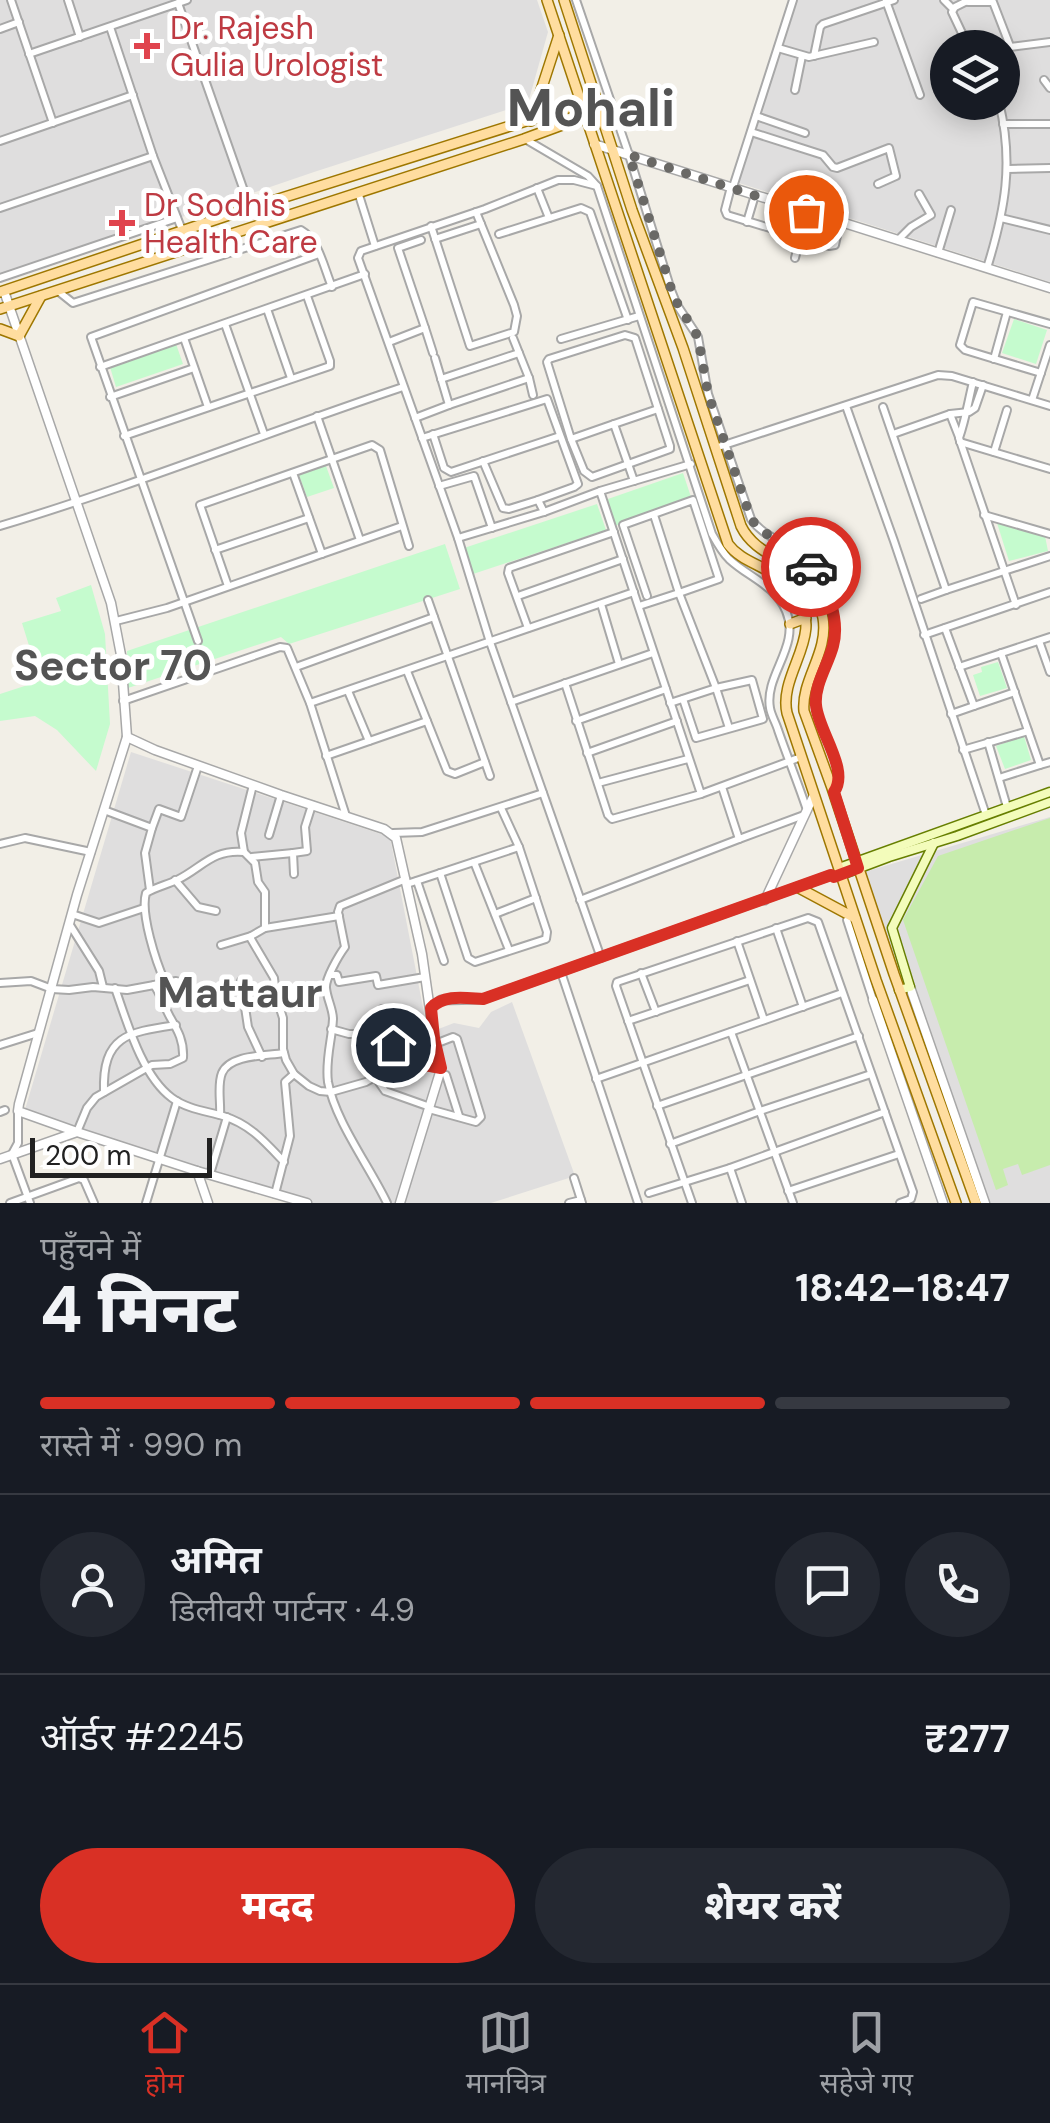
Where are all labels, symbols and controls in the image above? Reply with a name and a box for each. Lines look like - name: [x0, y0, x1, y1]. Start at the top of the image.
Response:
- place label: Dr. Rajesh Gulia Urologist: [170, 7, 383, 86]
- map controls: [930, 30, 1020, 120]
- button: layers: [930, 30, 1020, 120]
- marker: Dr. Rajesh Gulia Urologist: [134, 33, 160, 59]
- district label: Mohali: [507, 74, 675, 142]
- pin: [764, 170, 849, 255]
- place label: Dr Sodhis Health Care: [144, 184, 318, 263]
- icon: bag: [779, 185, 834, 240]
- marker: Dr Sodhis Health Care: [109, 210, 135, 236]
- courier: [761, 517, 861, 617]
- icon: car: [784, 540, 839, 595]
- district label: Sector 70: [14, 638, 212, 693]
- district label: Mattaur: [157, 965, 323, 1020]
- pin: [351, 1003, 436, 1088]
- icon: home: [366, 1018, 421, 1073]
- scale bar: [30, 1133, 212, 1178]
- text: 200 m: [45, 1137, 132, 1174]
- text: पहुँचने में: [40, 1228, 141, 1270]
- text: 18:42–18:47: [795, 1263, 1010, 1313]
- text: 4 मिनट: [40, 1268, 238, 1352]
- text: रास्ते में · 990 m: [40, 1424, 242, 1466]
- button: person: [40, 1532, 145, 1637]
- button: chat: [775, 1532, 880, 1637]
- button: phone: [905, 1532, 1010, 1637]
- text: अमित: [170, 1535, 262, 1585]
- text: डिलीवरी पार्टनर · 4.9: [170, 1589, 415, 1631]
- text: ऑर्डर #2245: [40, 1712, 245, 1762]
- text: ₹277: [924, 1714, 1010, 1764]
- button: मदद: [40, 1848, 515, 1963]
- button: शेयर करें: [535, 1848, 1010, 1963]
- tab: होम: [137, 2005, 192, 2104]
- tab: मानचित्र: [466, 2005, 546, 2104]
- tab: सहेजे गए: [820, 2005, 913, 2104]

